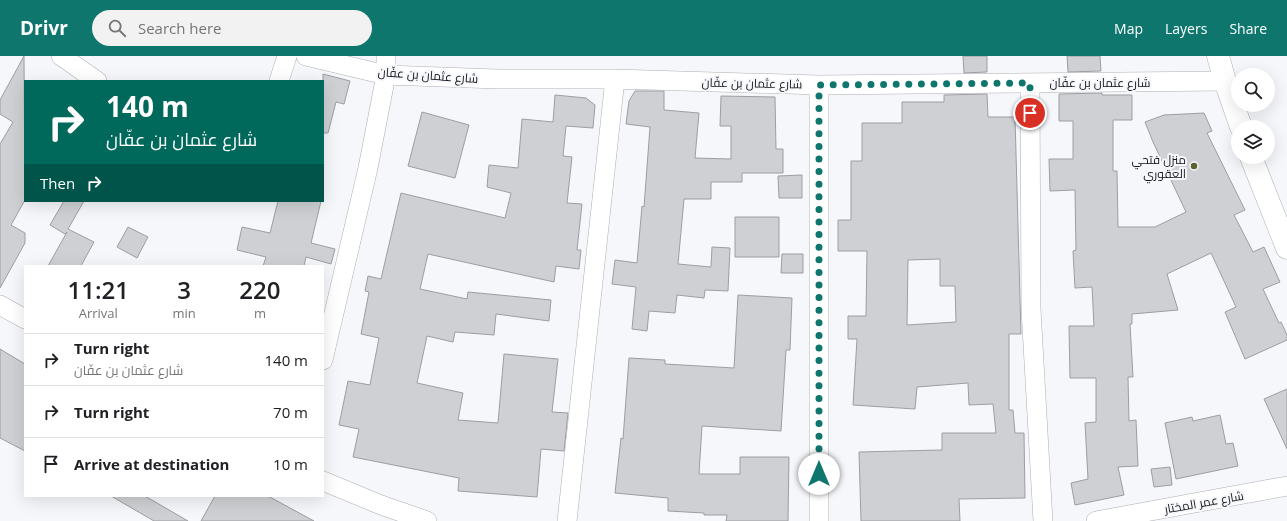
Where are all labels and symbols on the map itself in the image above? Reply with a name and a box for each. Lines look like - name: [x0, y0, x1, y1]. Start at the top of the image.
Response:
- street label: شارع عثمان بن عفّان: [377, 63, 479, 87]
- street label: شارع عثمان بن عفّان: [701, 74, 803, 92]
- street label: شارع عثمان بن عفّان: [1050, 74, 1150, 91]
- pin: [1013, 96, 1047, 130]
- place label: منزل فتحي العقوري: [1131, 151, 1186, 184]
- marker: منزل فتحي العقوري: [1189, 161, 1199, 171]
- position arrow: [798, 453, 840, 495]
- street label: شارع عمر المختار: [1162, 487, 1245, 518]

